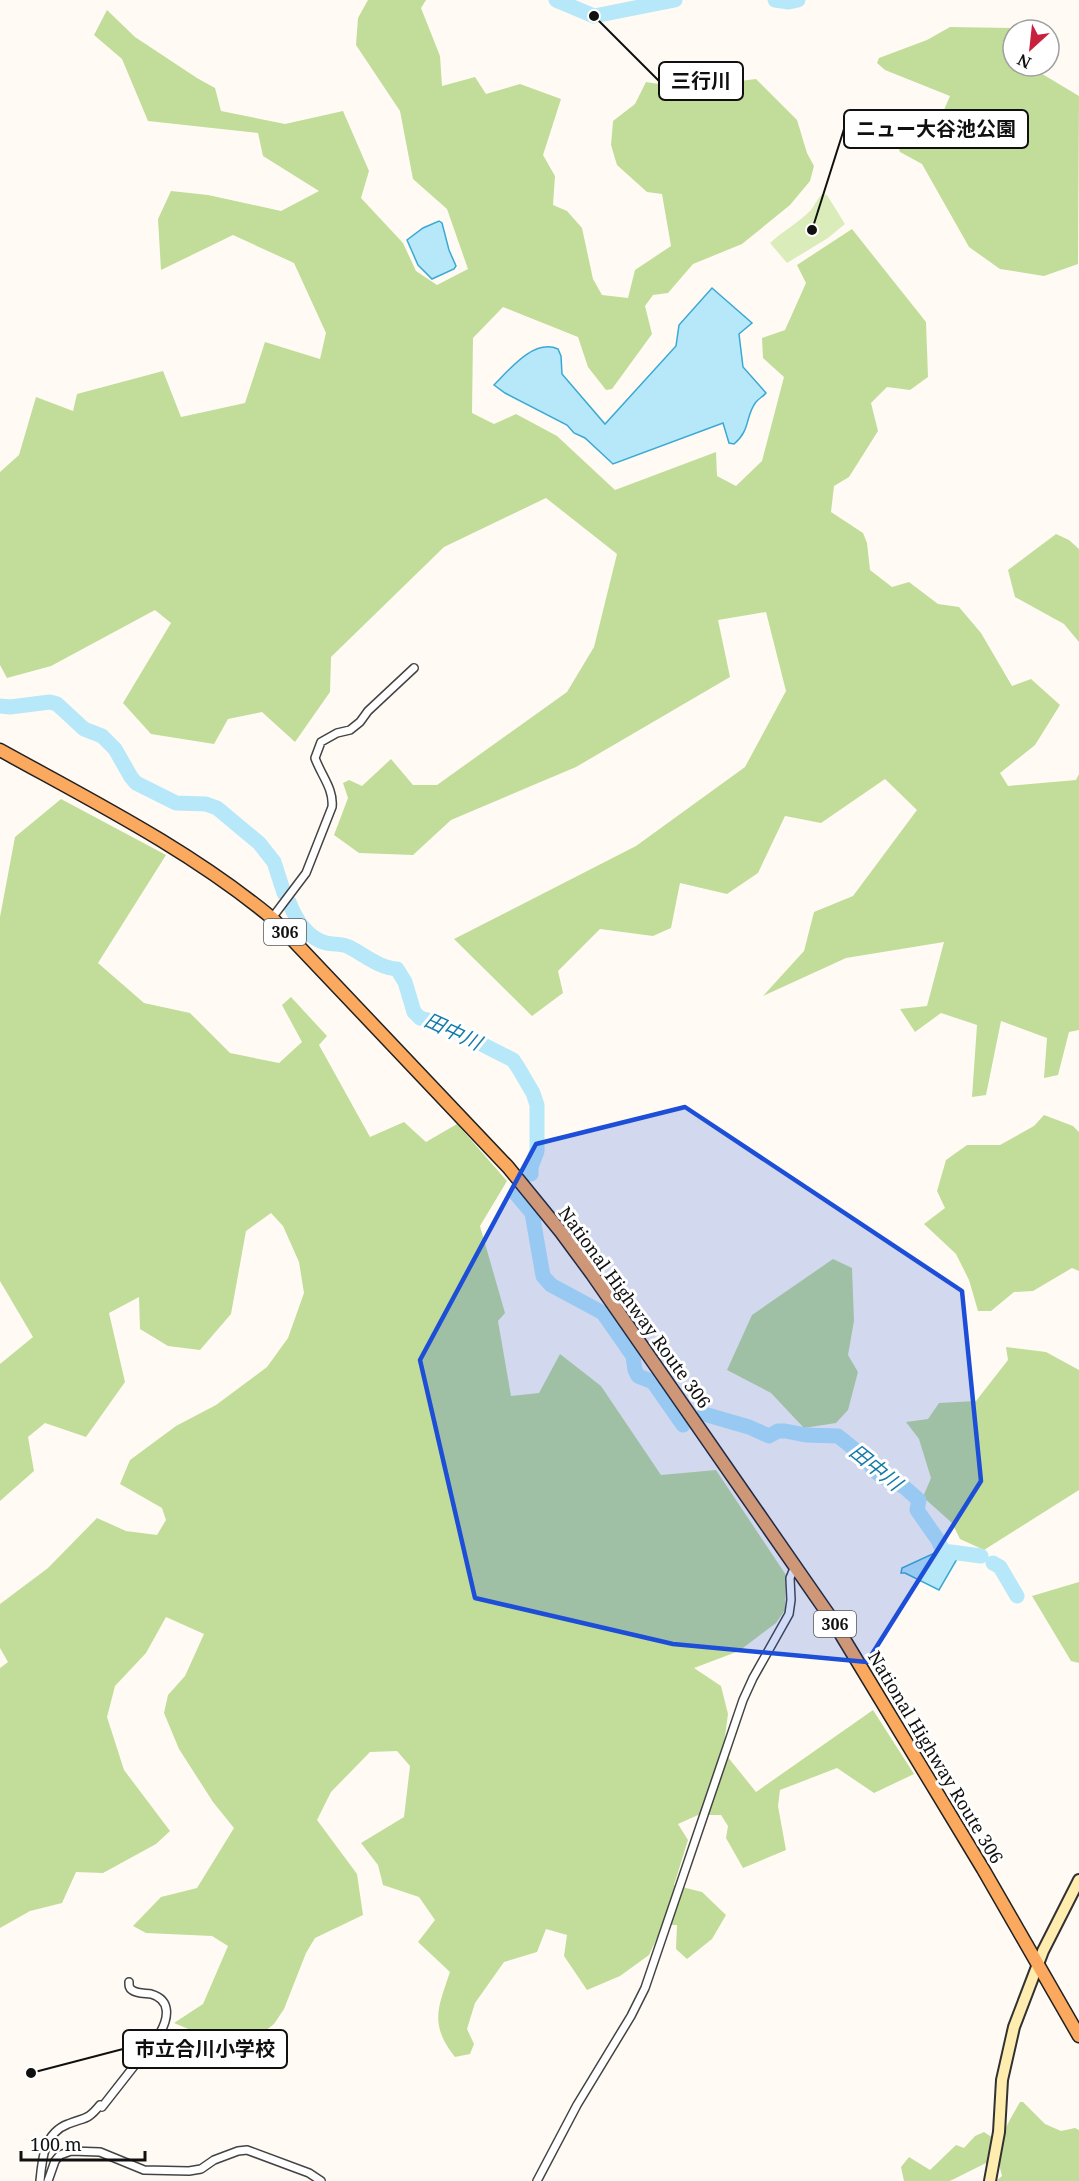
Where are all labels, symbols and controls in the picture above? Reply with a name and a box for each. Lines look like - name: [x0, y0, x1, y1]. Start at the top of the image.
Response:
- north arrow: [1001, 18, 1061, 78]
- text: N: [1013, 49, 1035, 74]
- callout: 三行川: [659, 62, 743, 100]
- text: 三行川: [671, 67, 731, 94]
- callout: ニュー大谷池公園: [844, 110, 1028, 148]
- text: ニュー大谷池公園: [856, 115, 1016, 142]
- road number: 306: [264, 919, 306, 945]
- water label: 田中川: [420, 1006, 488, 1057]
- street label: National Highway Route 306: [554, 1201, 716, 1413]
- water label: 田中川: [844, 1438, 909, 1498]
- road number: 306: [814, 1611, 856, 1637]
- street label: National Highway Route 306: [863, 1646, 1009, 1868]
- callout: 市立合川小学校: [123, 2030, 287, 2068]
- text: 市立合川小学校: [135, 2035, 275, 2062]
- scale bar: [21, 2124, 146, 2162]
- text: 100 m: [30, 2132, 82, 2156]

